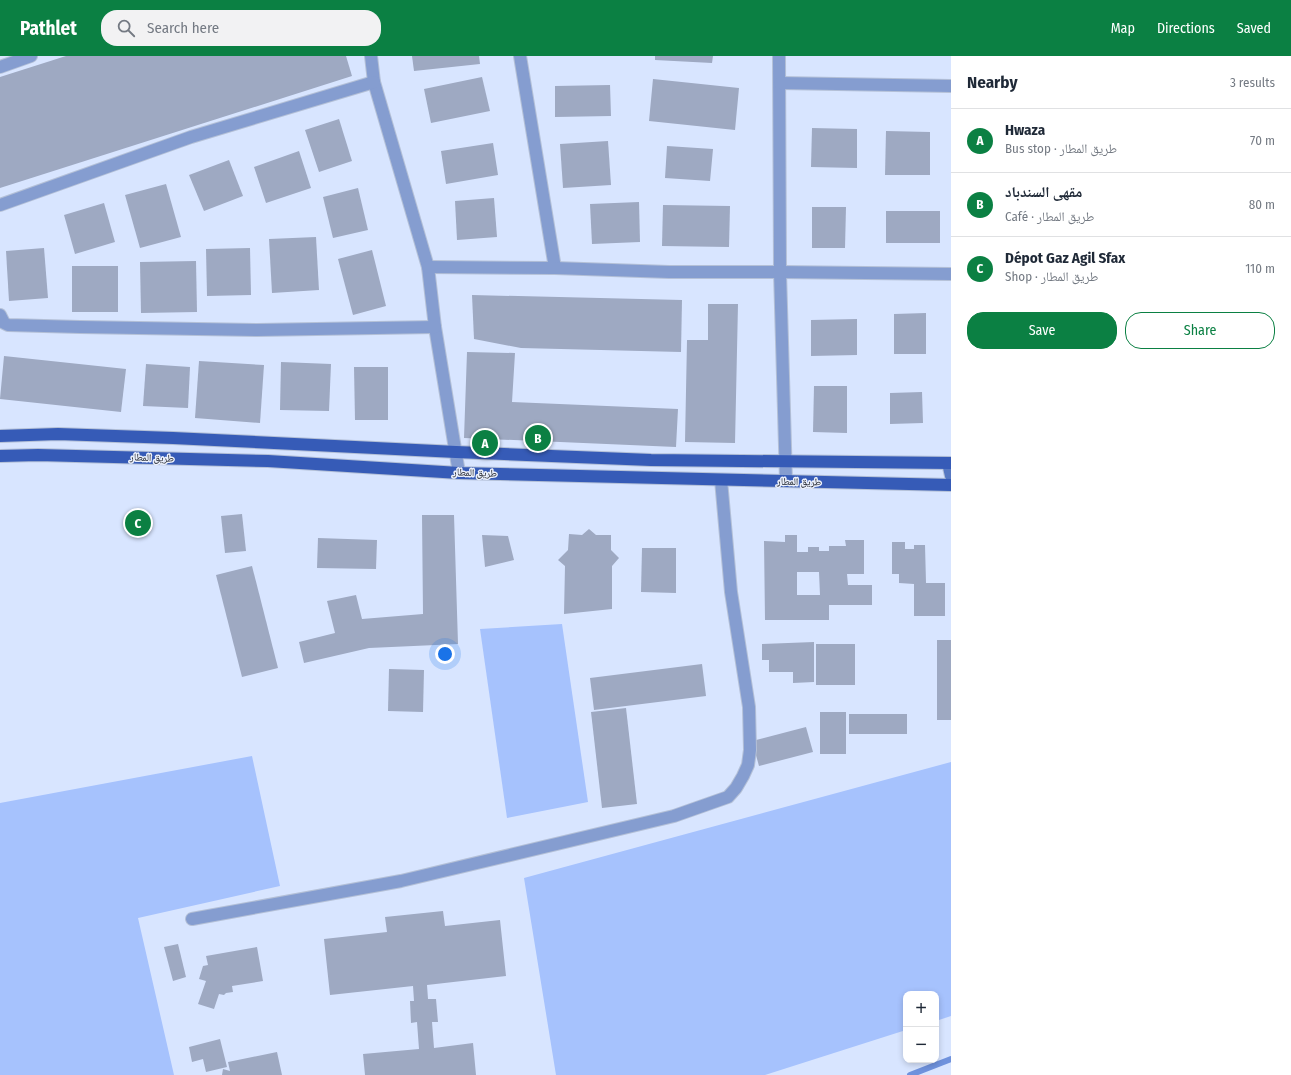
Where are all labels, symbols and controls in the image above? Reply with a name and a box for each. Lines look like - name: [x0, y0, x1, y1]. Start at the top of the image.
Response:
- search box: [101, 10, 381, 46]
- text: Pathlet: [20, 17, 77, 40]
- icon: search: [115, 17, 137, 39]
- text: Search here: [147, 19, 219, 37]
- text: Map: [1111, 20, 1135, 37]
- text: Directions: [1157, 20, 1215, 37]
- text: Saved: [1237, 20, 1271, 37]
- text: Nearby: [967, 72, 1018, 93]
- text: 3 results: [1230, 75, 1275, 90]
- text: Hwaza: [1005, 121, 1045, 139]
- text: A: [976, 133, 984, 148]
- text: 70 m: [1250, 133, 1275, 148]
- text: Bus stop · طريق المطار: [1005, 141, 1117, 156]
- text: مقهى السندباد: [1005, 183, 1082, 201]
- text: B: [976, 197, 984, 212]
- text: 80 m: [1249, 197, 1275, 212]
- text: Café · طريق المطار: [1005, 209, 1094, 224]
- text: Dépot Gaz Agil Sfax: [1005, 249, 1125, 267]
- text: C: [977, 261, 983, 276]
- text: 110 m: [1245, 261, 1275, 276]
- text: Shop · طريق المطار: [1005, 269, 1098, 284]
- button: Save: [967, 312, 1117, 349]
- button: Share: [1125, 312, 1275, 349]
- pin: B: [525, 423, 551, 453]
- pin: A: [472, 428, 498, 458]
- street label: طريق المطار: [129, 451, 175, 465]
- street label: طريق المطار: [452, 466, 498, 480]
- street label: طريق المطار: [776, 476, 822, 488]
- pin: C: [125, 508, 151, 538]
- your location: [435, 644, 455, 664]
- map controls: [903, 991, 939, 1063]
- button: +: [903, 991, 939, 1027]
- button: −: [903, 1027, 939, 1063]

